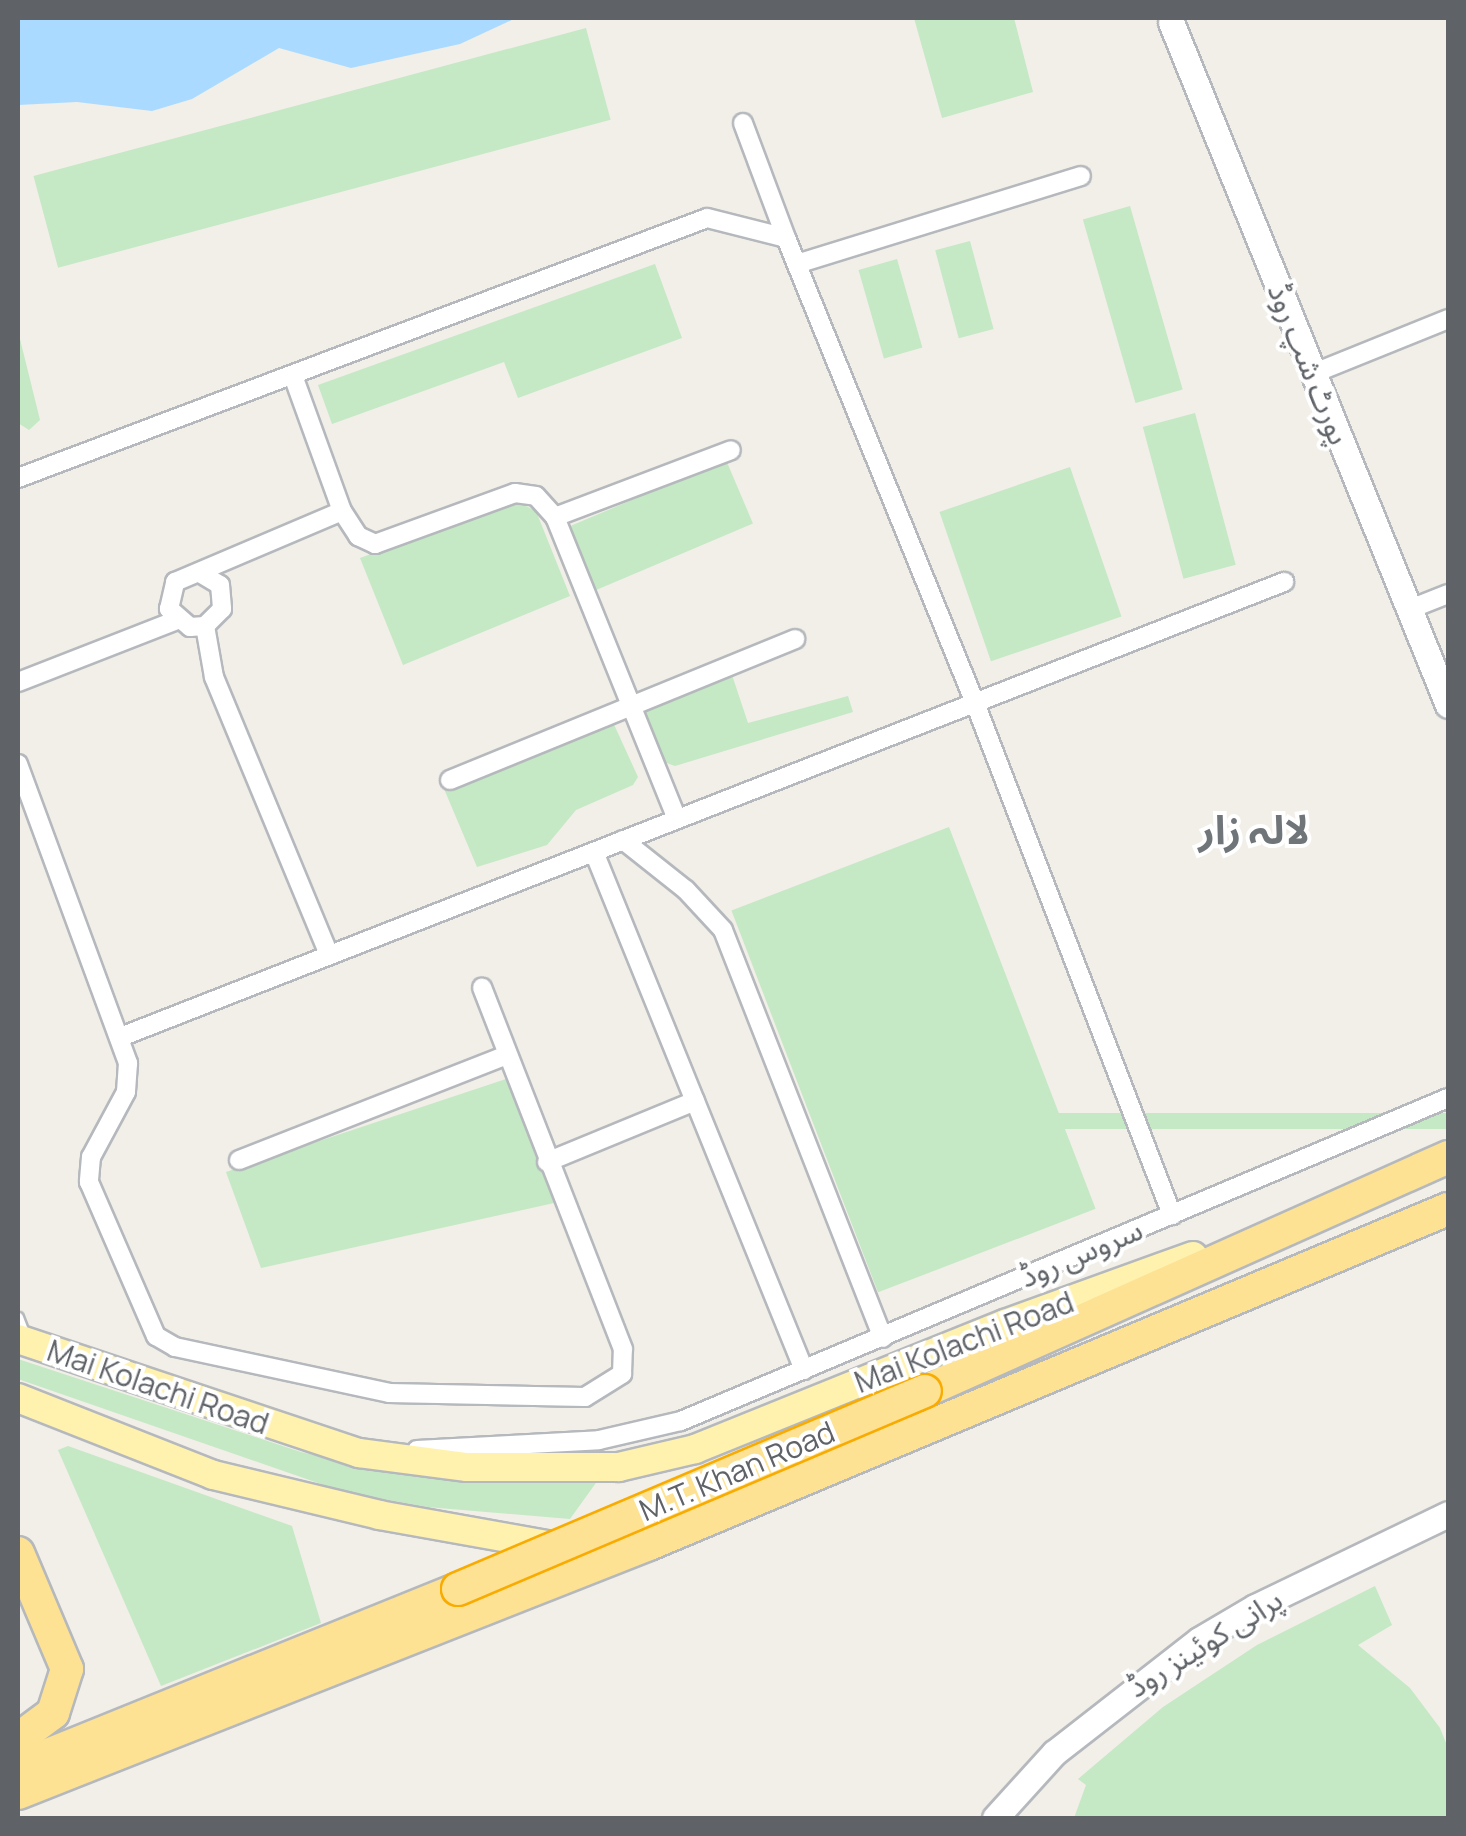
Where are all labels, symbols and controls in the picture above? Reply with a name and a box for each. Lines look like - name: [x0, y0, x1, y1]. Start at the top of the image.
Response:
- street label: پورٹ شپ روڈ: [1260, 278, 1358, 450]
- district label: لالہ زار: [1198, 805, 1310, 853]
- street label: سروس روڈ: [1014, 1211, 1148, 1295]
- street label: Mai Kolachi Road: [850, 1284, 1078, 1400]
- street label: Mai Kolachi Road: [43, 1332, 273, 1442]
- street label: M.T. Khan Road: [634, 1414, 840, 1528]
- street label: پرانی کوئینز روڈ: [1121, 1581, 1289, 1705]

